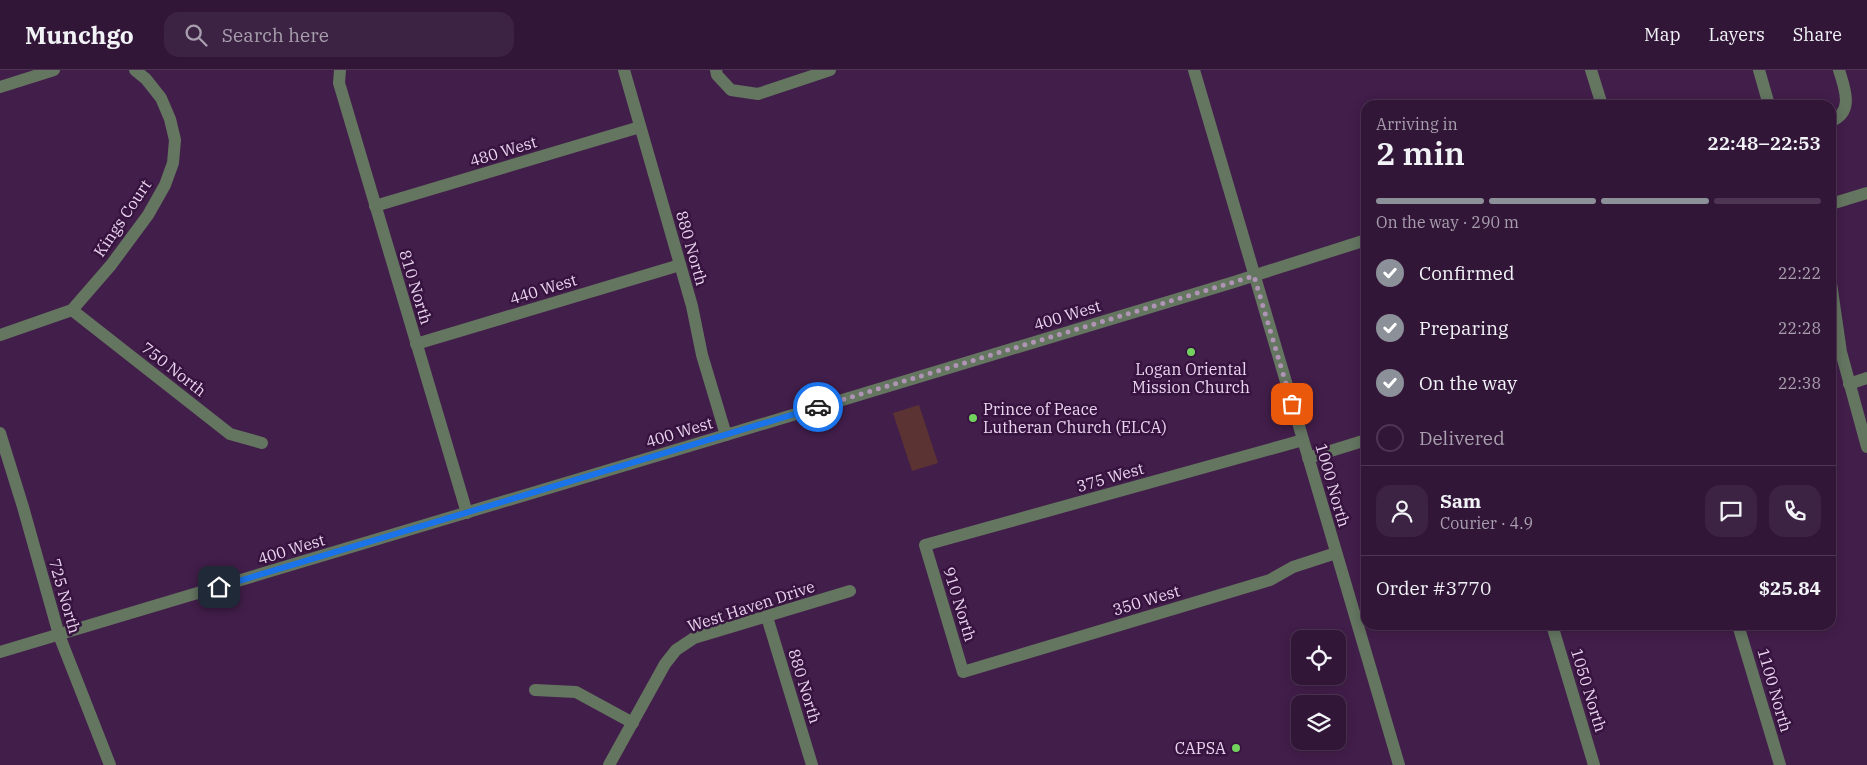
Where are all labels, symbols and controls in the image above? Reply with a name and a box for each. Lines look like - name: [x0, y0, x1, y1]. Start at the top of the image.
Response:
- search box: [164, 12, 514, 57]
- text: Munchgo: [25, 19, 134, 51]
- icon: search: [182, 21, 210, 49]
- text: Search here: [222, 23, 329, 47]
- text: Map: [1644, 23, 1681, 46]
- text: Layers: [1709, 23, 1765, 46]
- text: Share: [1793, 23, 1842, 46]
- text: Arriving in: [1376, 114, 1458, 134]
- street label: 480 West: [467, 131, 539, 171]
- text: 22:48–22:53: [1707, 131, 1821, 155]
- text: 2 min: [1376, 132, 1465, 174]
- street label: Kings Court: [89, 175, 155, 260]
- street label: 880 North: [672, 208, 712, 288]
- text: On the way · 290 m: [1376, 212, 1519, 232]
- street label: 810 North: [395, 247, 437, 327]
- icon: check: [1376, 259, 1404, 287]
- text: Confirmed: [1419, 261, 1514, 285]
- text: 22:22: [1778, 263, 1821, 283]
- street label: 440 West: [507, 269, 579, 309]
- street label: 400 West: [1031, 295, 1103, 335]
- icon: check: [1376, 314, 1404, 342]
- text: Preparing: [1419, 316, 1508, 340]
- text: 22:28: [1778, 318, 1821, 338]
- street label: 750 North: [138, 337, 210, 401]
- marker: Logan Oriental Mission Church: [1185, 346, 1197, 358]
- place label: Logan Oriental Mission Church: [1132, 359, 1250, 397]
- icon: check: [1376, 369, 1404, 397]
- text: On the way: [1419, 371, 1517, 395]
- text: 22:38: [1778, 373, 1821, 393]
- courier: [793, 382, 843, 432]
- pin: [1271, 383, 1313, 425]
- icon: bag: [1278, 390, 1306, 418]
- icon: car: [804, 393, 832, 421]
- place label: Prince of Peace Lutheran Church (ELCA): [983, 399, 1167, 437]
- street label: 400 West: [643, 412, 715, 452]
- marker: Prince of Peace Lutheran Church (ELCA): [967, 412, 979, 424]
- text: Delivered: [1419, 426, 1505, 450]
- street label: 1000 North: [1311, 441, 1355, 529]
- street label: 375 West: [1074, 458, 1146, 496]
- button: person: [1376, 485, 1428, 537]
- button: chat: [1705, 485, 1757, 537]
- button: phone: [1769, 485, 1821, 537]
- text: Sam: [1440, 489, 1481, 513]
- text: Courier · 4.9: [1440, 513, 1533, 533]
- street label: 400 West: [255, 529, 327, 569]
- street label: 725 North: [45, 556, 85, 636]
- street label: 910 North: [939, 564, 981, 644]
- pin: [198, 566, 240, 608]
- icon: home: [205, 573, 233, 601]
- street label: West Haven Drive: [685, 576, 817, 636]
- text: Order #3770: [1376, 576, 1491, 600]
- text: $25.84: [1759, 576, 1821, 600]
- street label: 350 West: [1110, 580, 1182, 620]
- map controls: [1291, 630, 1346, 750]
- button: locate: [1291, 630, 1346, 685]
- street label: 880 North: [784, 646, 826, 726]
- street label: 1050 North: [1567, 646, 1611, 734]
- street label: 1100 North: [1753, 646, 1797, 734]
- button: layers: [1291, 695, 1346, 750]
- place label: CAPSA: [1175, 738, 1226, 758]
- marker: CAPSA: [1230, 742, 1242, 754]

